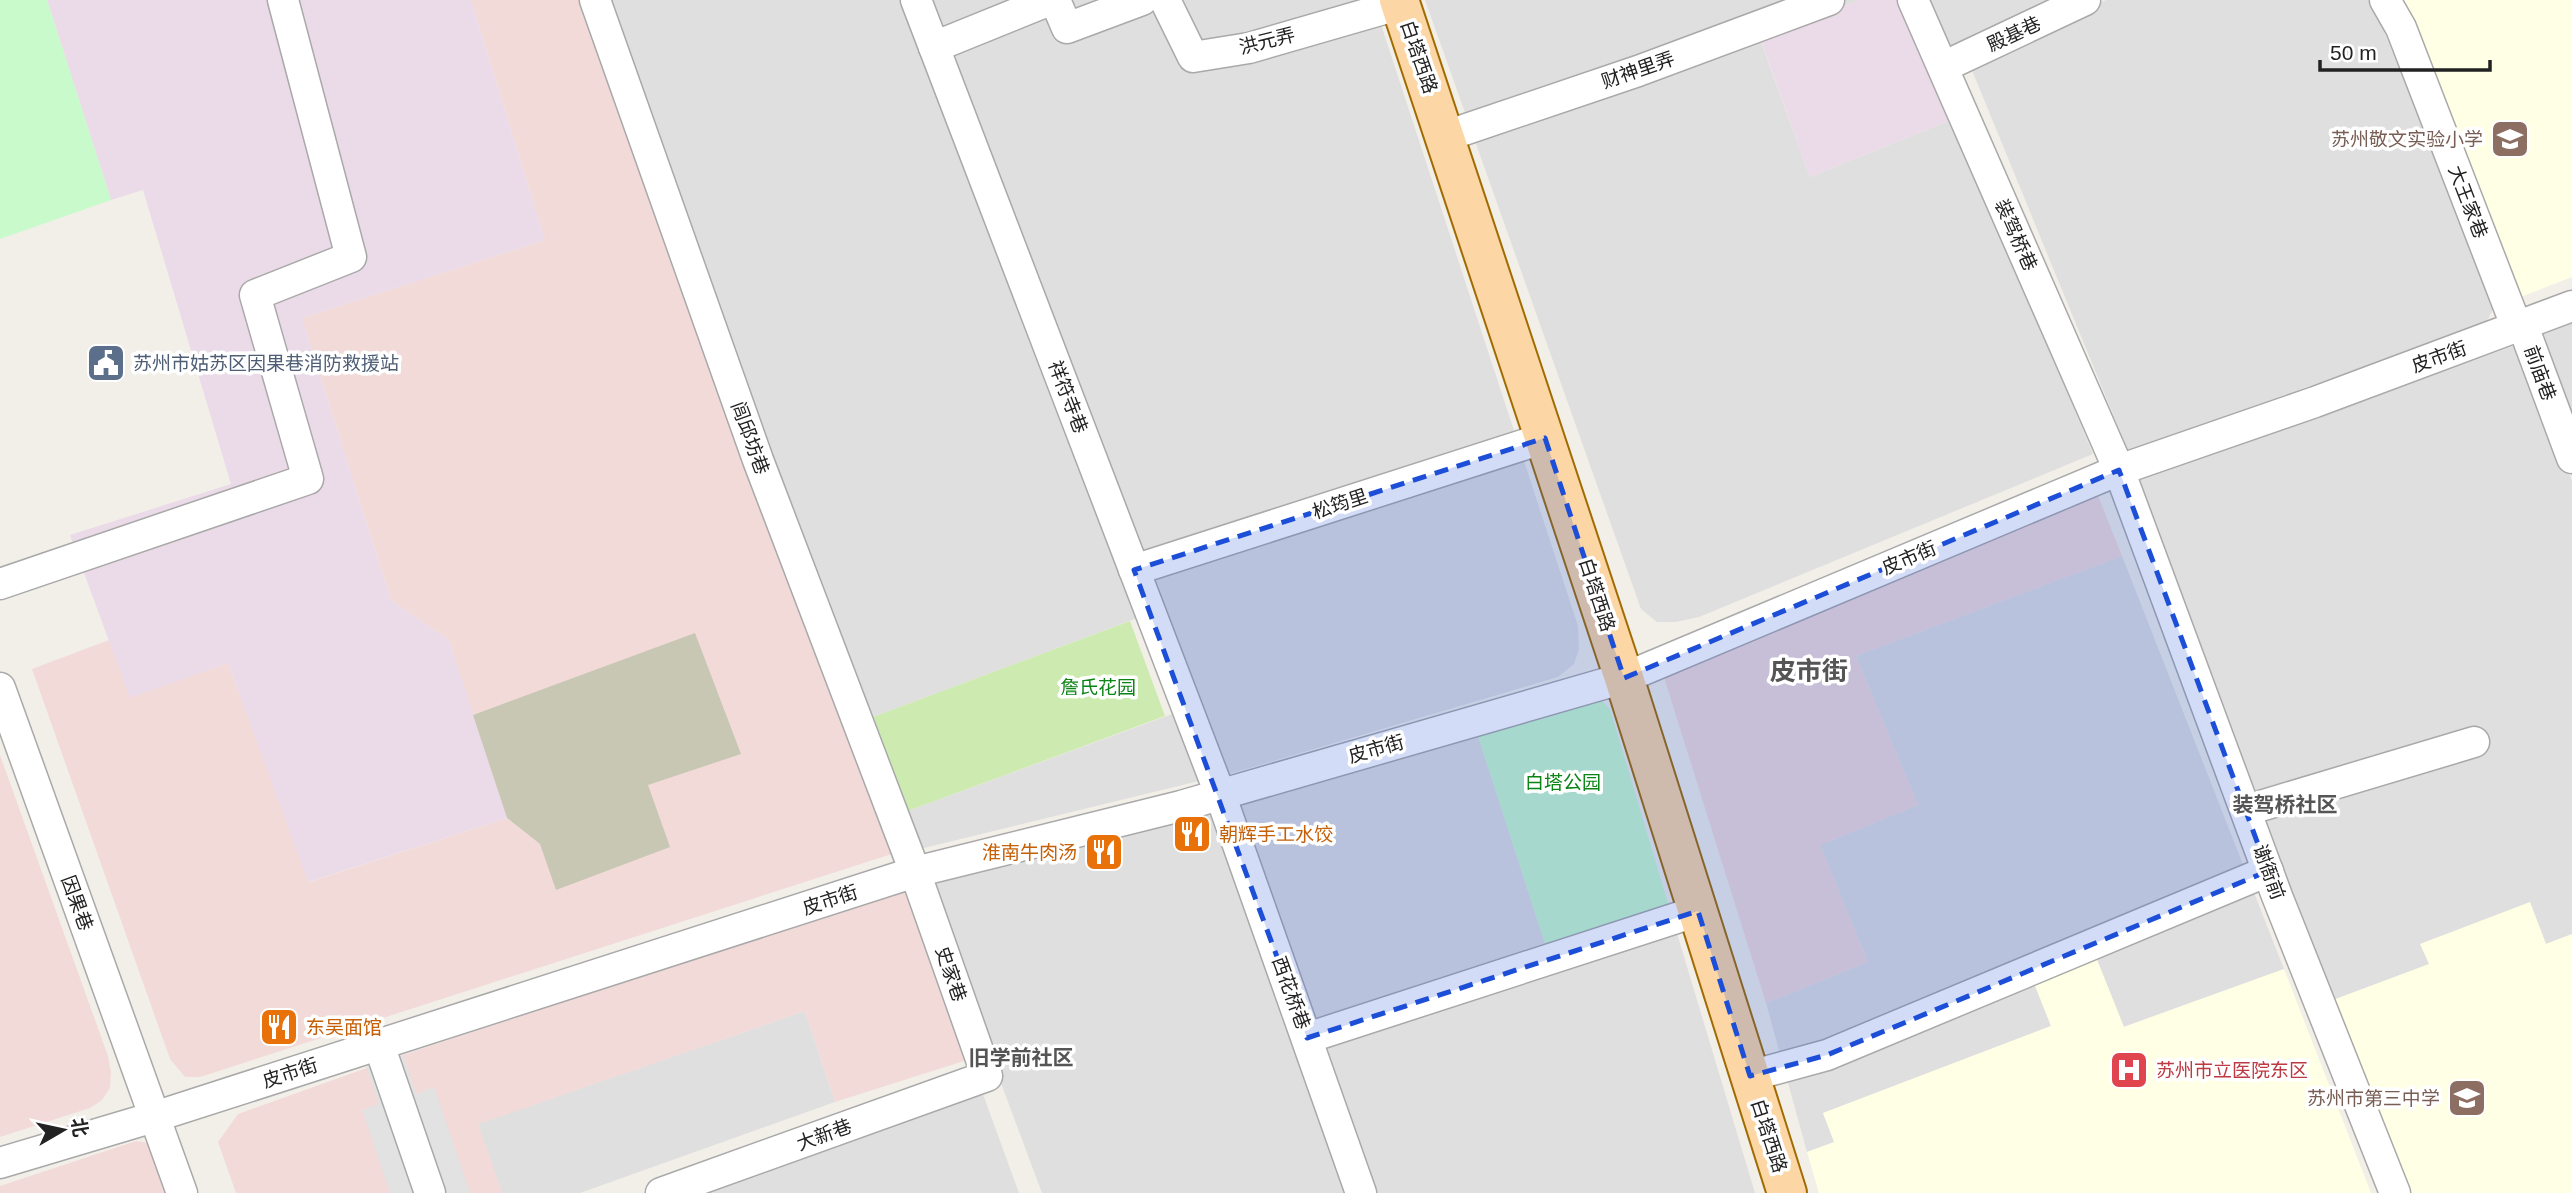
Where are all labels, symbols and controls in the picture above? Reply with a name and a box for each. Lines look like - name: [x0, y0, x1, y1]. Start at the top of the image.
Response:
- street label: 殿基巷: [1984, 12, 2044, 56]
- street label: 白塔西路: [1397, 18, 1441, 96]
- street label: 洪元弄: [1237, 24, 1297, 58]
- scale bar: [2320, 28, 2490, 72]
- text: 50 m: [2330, 41, 2377, 64]
- street label: 财神里弄: [1599, 48, 1677, 92]
- school or university icon: 苏州敬文实验小学: [2489, 118, 2531, 160]
- place label: 苏州敬文实验小学: [2331, 129, 2483, 150]
- street label: 大王家巷: [2445, 163, 2491, 241]
- street label: 装驾桥巷: [1991, 196, 2041, 274]
- street label: 皮市街: [2409, 337, 2469, 377]
- public building icon: 苏州市姑苏区因果巷消防救援站: [85, 342, 127, 384]
- street label: 前庙巷: [2520, 343, 2560, 403]
- place label: 苏州市姑苏区因果巷消防救援站: [133, 353, 399, 374]
- street label: 祥符寺巷: [1045, 358, 1091, 436]
- street label: 闾邱坊巷: [727, 399, 773, 477]
- street label: 松筠里: [1310, 485, 1370, 523]
- street label: 皮市街: [1879, 537, 1939, 579]
- street label: 白塔西路: [1575, 556, 1619, 634]
- district label: 皮市街: [1770, 656, 1848, 686]
- park label: 詹氏花园: [1060, 677, 1136, 698]
- street label: 皮市街: [1346, 731, 1406, 767]
- park label: 白塔公园: [1525, 772, 1601, 793]
- district label: 装驾桥社区: [2233, 793, 2338, 816]
- restaurant icon: 朝辉手工水饺: [1171, 813, 1213, 855]
- place label: 朝辉手工水饺: [1219, 824, 1333, 845]
- restaurant icon: 淮南牛肉汤: [1083, 831, 1125, 873]
- place label: 淮南牛肉汤: [982, 842, 1077, 863]
- street label: 谢衙前: [2249, 842, 2289, 902]
- street label: 因果巷: [57, 873, 97, 933]
- street label: 皮市街: [800, 881, 860, 919]
- street label: 史家巷: [932, 944, 970, 1004]
- street label: 西花桥巷: [1268, 954, 1314, 1032]
- restaurant icon: 东吴面馆: [258, 1006, 300, 1048]
- place label: 东吴面馆: [306, 1017, 382, 1038]
- district label: 旧学前社区: [969, 1046, 1074, 1069]
- hospital icon: 苏州市立医院东区: [2108, 1049, 2150, 1091]
- street label: 皮市街: [260, 1054, 320, 1092]
- place label: 苏州市立医院东区: [2156, 1060, 2308, 1081]
- school or university icon: 苏州市第三中学: [2446, 1077, 2488, 1119]
- place label: 苏州市第三中学: [2307, 1088, 2440, 1109]
- north arrow: [28, 1095, 98, 1165]
- street label: 白塔西路: [1747, 1097, 1791, 1175]
- street label: 大新巷: [794, 1115, 854, 1155]
- text: 北: [67, 1116, 91, 1138]

